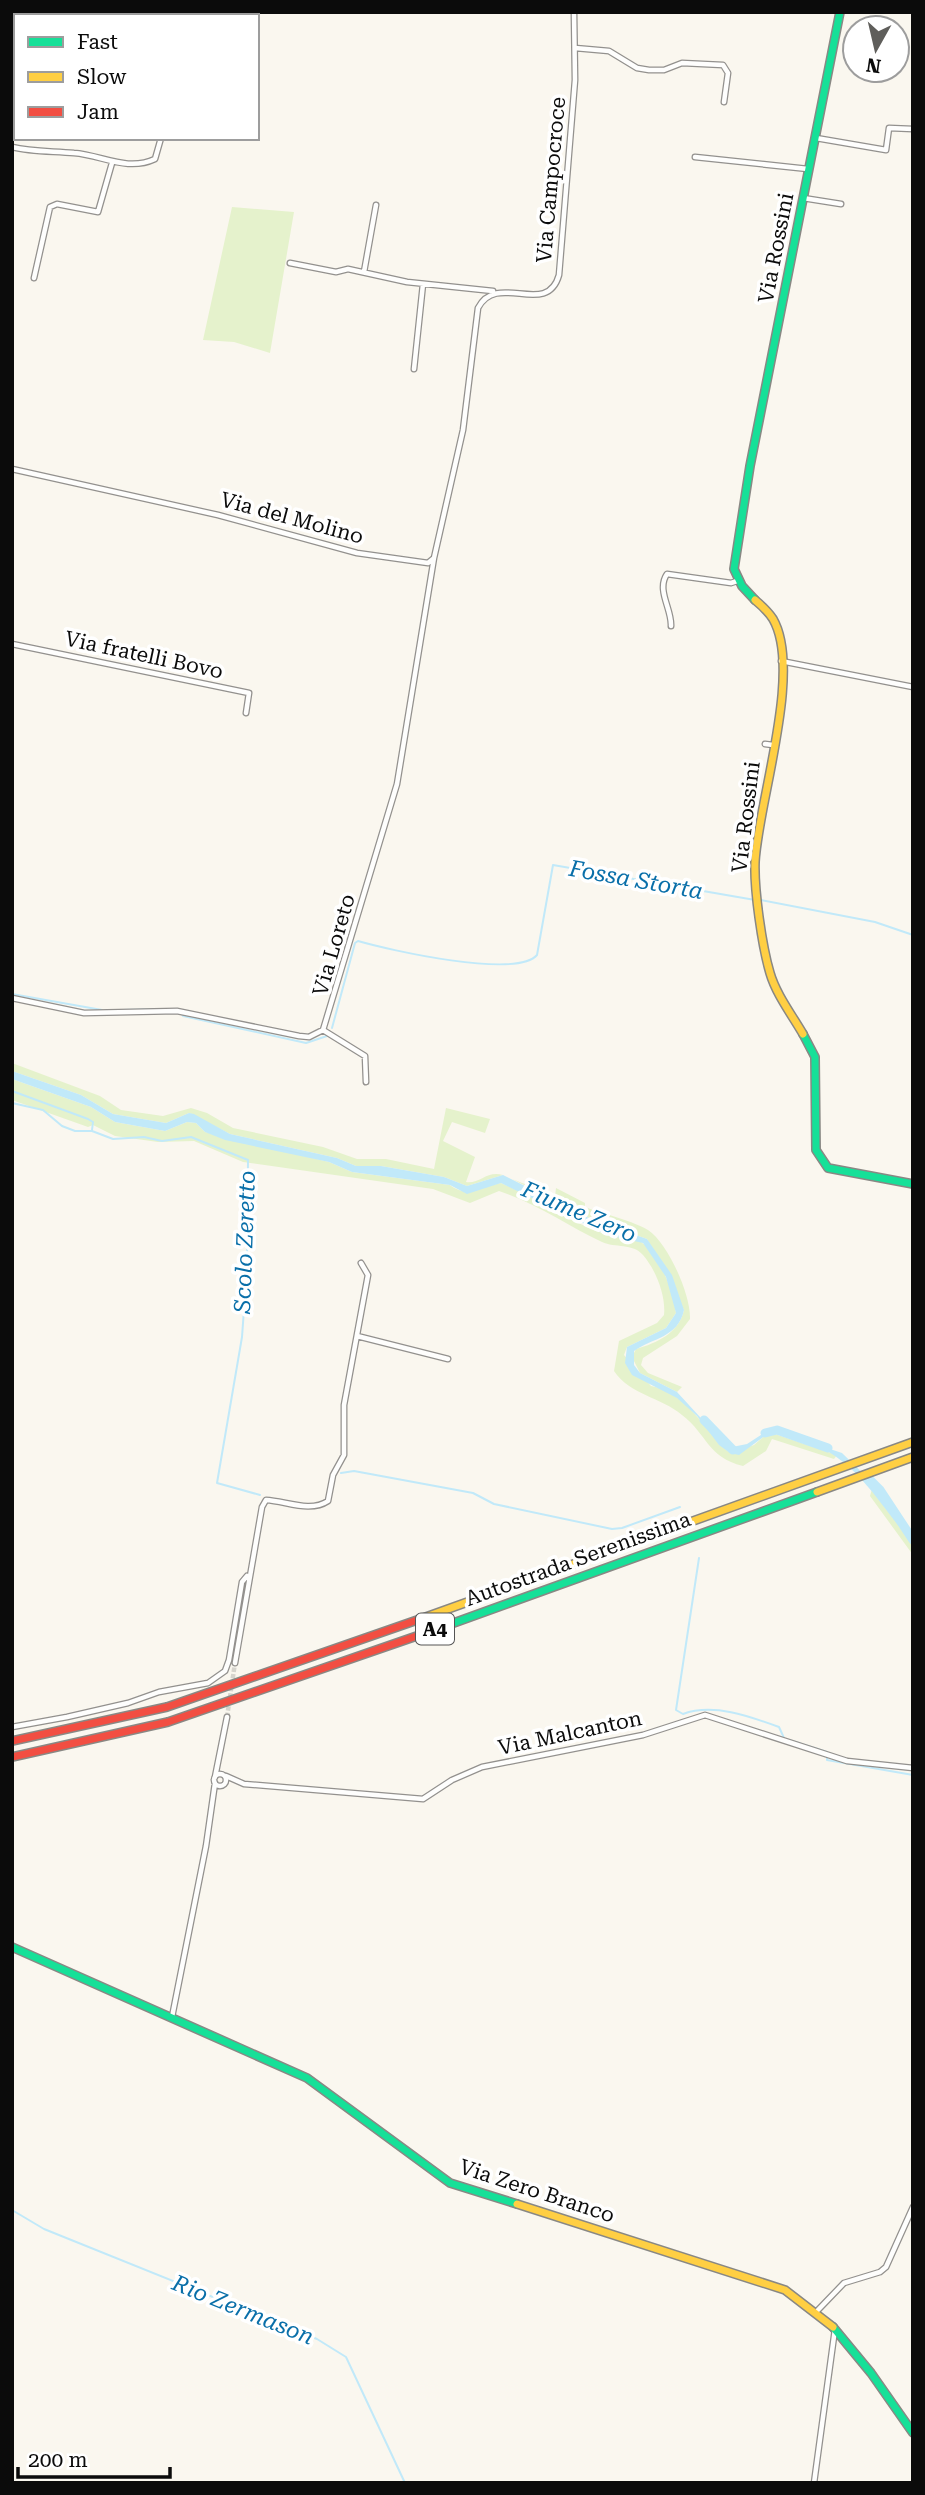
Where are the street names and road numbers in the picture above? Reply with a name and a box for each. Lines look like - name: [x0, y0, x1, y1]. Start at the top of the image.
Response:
- street label: Via Campocroce: [532, 96, 570, 264]
- street label: Via Rossini: [754, 190, 799, 305]
- street label: Via del Molino: [218, 487, 366, 549]
- street label: Via fratelli Bovo: [63, 627, 225, 683]
- street label: Via Rossini: [727, 760, 765, 874]
- street label: Via Loreto: [308, 891, 360, 999]
- street label: Autostrada Serenissima: [462, 1507, 694, 1611]
- road number: A4: [416, 1614, 454, 1644]
- street label: Via Malcanton: [496, 1706, 645, 1760]
- street label: Via Zero Branco: [456, 2155, 618, 2227]

